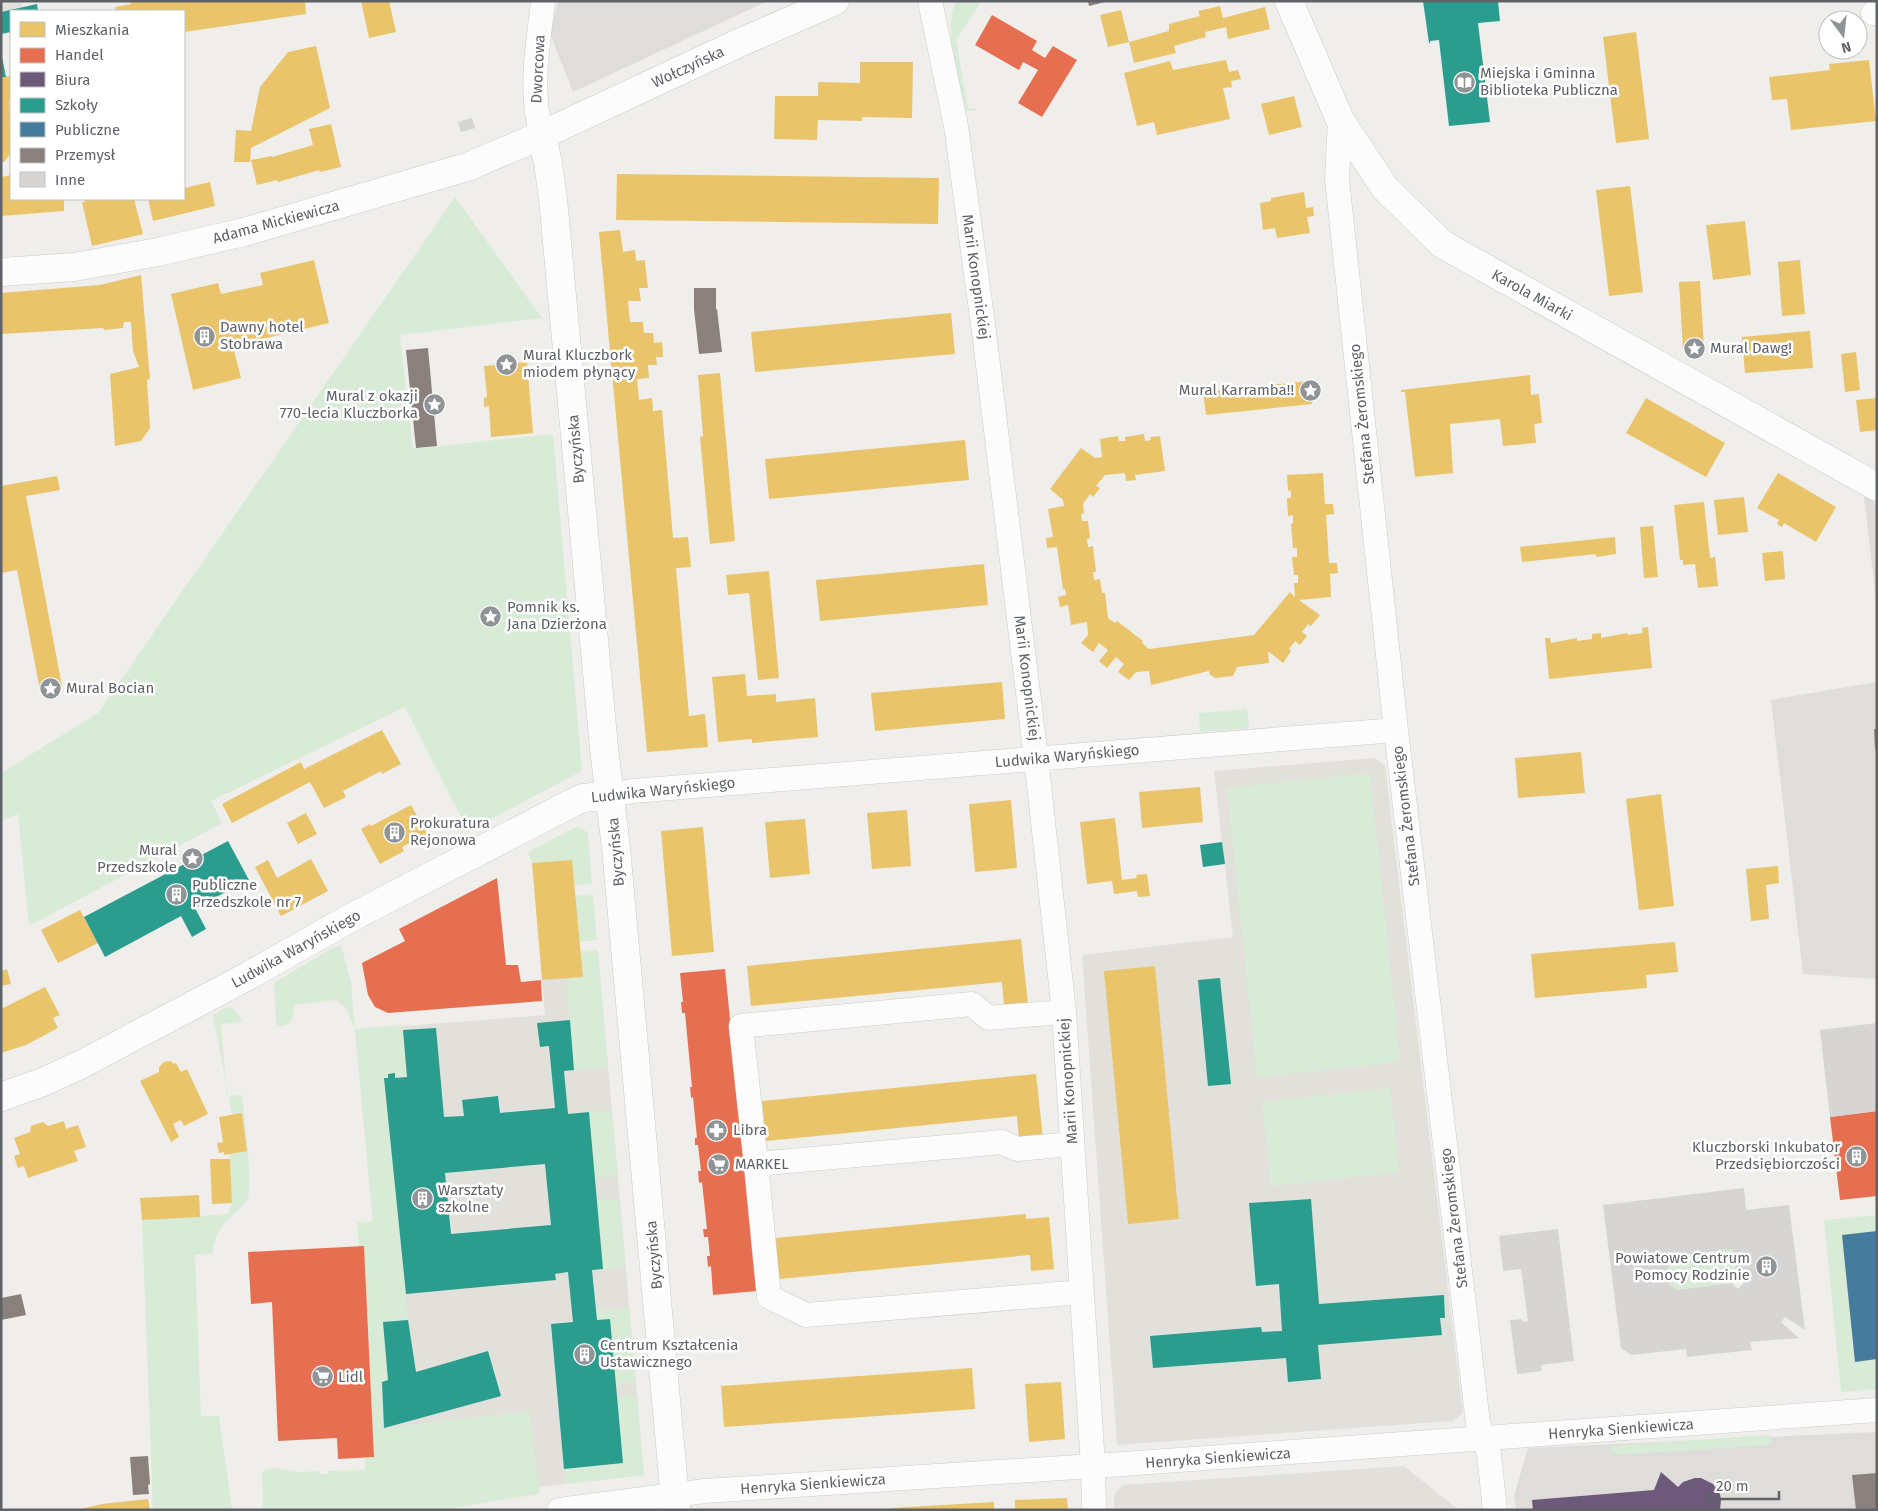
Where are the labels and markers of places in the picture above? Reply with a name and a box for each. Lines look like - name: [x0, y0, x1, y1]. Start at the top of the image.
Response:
- place label: Miejska i Gminna Biblioteka Publiczna: [1480, 64, 1618, 99]
- library icon: Miejska i Gminna Biblioteka Publiczna: [1452, 70, 1476, 94]
- place label: Dawny hotel Stobrawa: [220, 318, 304, 353]
- building icon: Dawny hotel Stobrawa: [192, 324, 216, 348]
- place icon: Mural Dawg!: [1682, 336, 1706, 360]
- place label: Mural Dawg!: [1710, 339, 1792, 357]
- place label: Mural Kluczbork miodem płynący: [523, 346, 636, 381]
- place icon: Mural Kluczbork miodem płynący: [495, 352, 519, 376]
- place icon: Mural Karramba!!: [1298, 378, 1322, 402]
- place label: Mural Karramba!!: [1179, 381, 1294, 399]
- place label: Mural z okazji 770-lecia Kluczborka: [280, 387, 418, 422]
- place icon: Mural z okazji 770-lecia Kluczborka: [422, 393, 446, 417]
- place label: Pomnik ks. Jana Dzierżona: [507, 598, 607, 633]
- place icon: Pomnik ks. Jana Dzierżona: [479, 604, 503, 628]
- place icon: Mural Bocian: [38, 676, 62, 700]
- place label: Mural Bocian: [66, 679, 154, 697]
- place label: Prokuratura Rejonowa: [410, 814, 490, 849]
- building icon: Prokuratura Rejonowa: [382, 820, 406, 844]
- place label: Mural Przedszkole: [97, 841, 178, 876]
- place icon: Mural Przedszkole: [181, 847, 205, 871]
- place label: Publiczne Przedszkole nr 7: [192, 876, 302, 911]
- building icon: Publiczne Przedszkole nr 7: [164, 882, 188, 906]
- pharmacy icon: Libra: [705, 1118, 729, 1142]
- place label: Libra: [733, 1121, 767, 1139]
- place label: Kluczborski Inkubator Przedsiębiorczości: [1692, 1138, 1840, 1173]
- building icon: Kluczborski Inkubator Przedsiębiorczości: [1844, 1144, 1868, 1168]
- supermarket icon: MARKEL: [707, 1152, 731, 1176]
- place label: MARKEL: [735, 1155, 789, 1173]
- place label: Warsztaty szkolne: [438, 1181, 504, 1216]
- building icon: Warsztaty szkolne: [410, 1187, 434, 1211]
- place label: Powiatowe Centrum Pomocy Rodzinie: [1615, 1249, 1750, 1284]
- building icon: Powiatowe Centrum Pomocy Rodzinie: [1754, 1255, 1778, 1279]
- place label: Centrum Kształcenia Ustawicznego: [600, 1336, 738, 1371]
- building icon: Centrum Kształcenia Ustawicznego: [572, 1342, 596, 1366]
- supermarket icon: Lidl: [310, 1365, 334, 1389]
- place label: Lidl: [338, 1368, 364, 1386]

